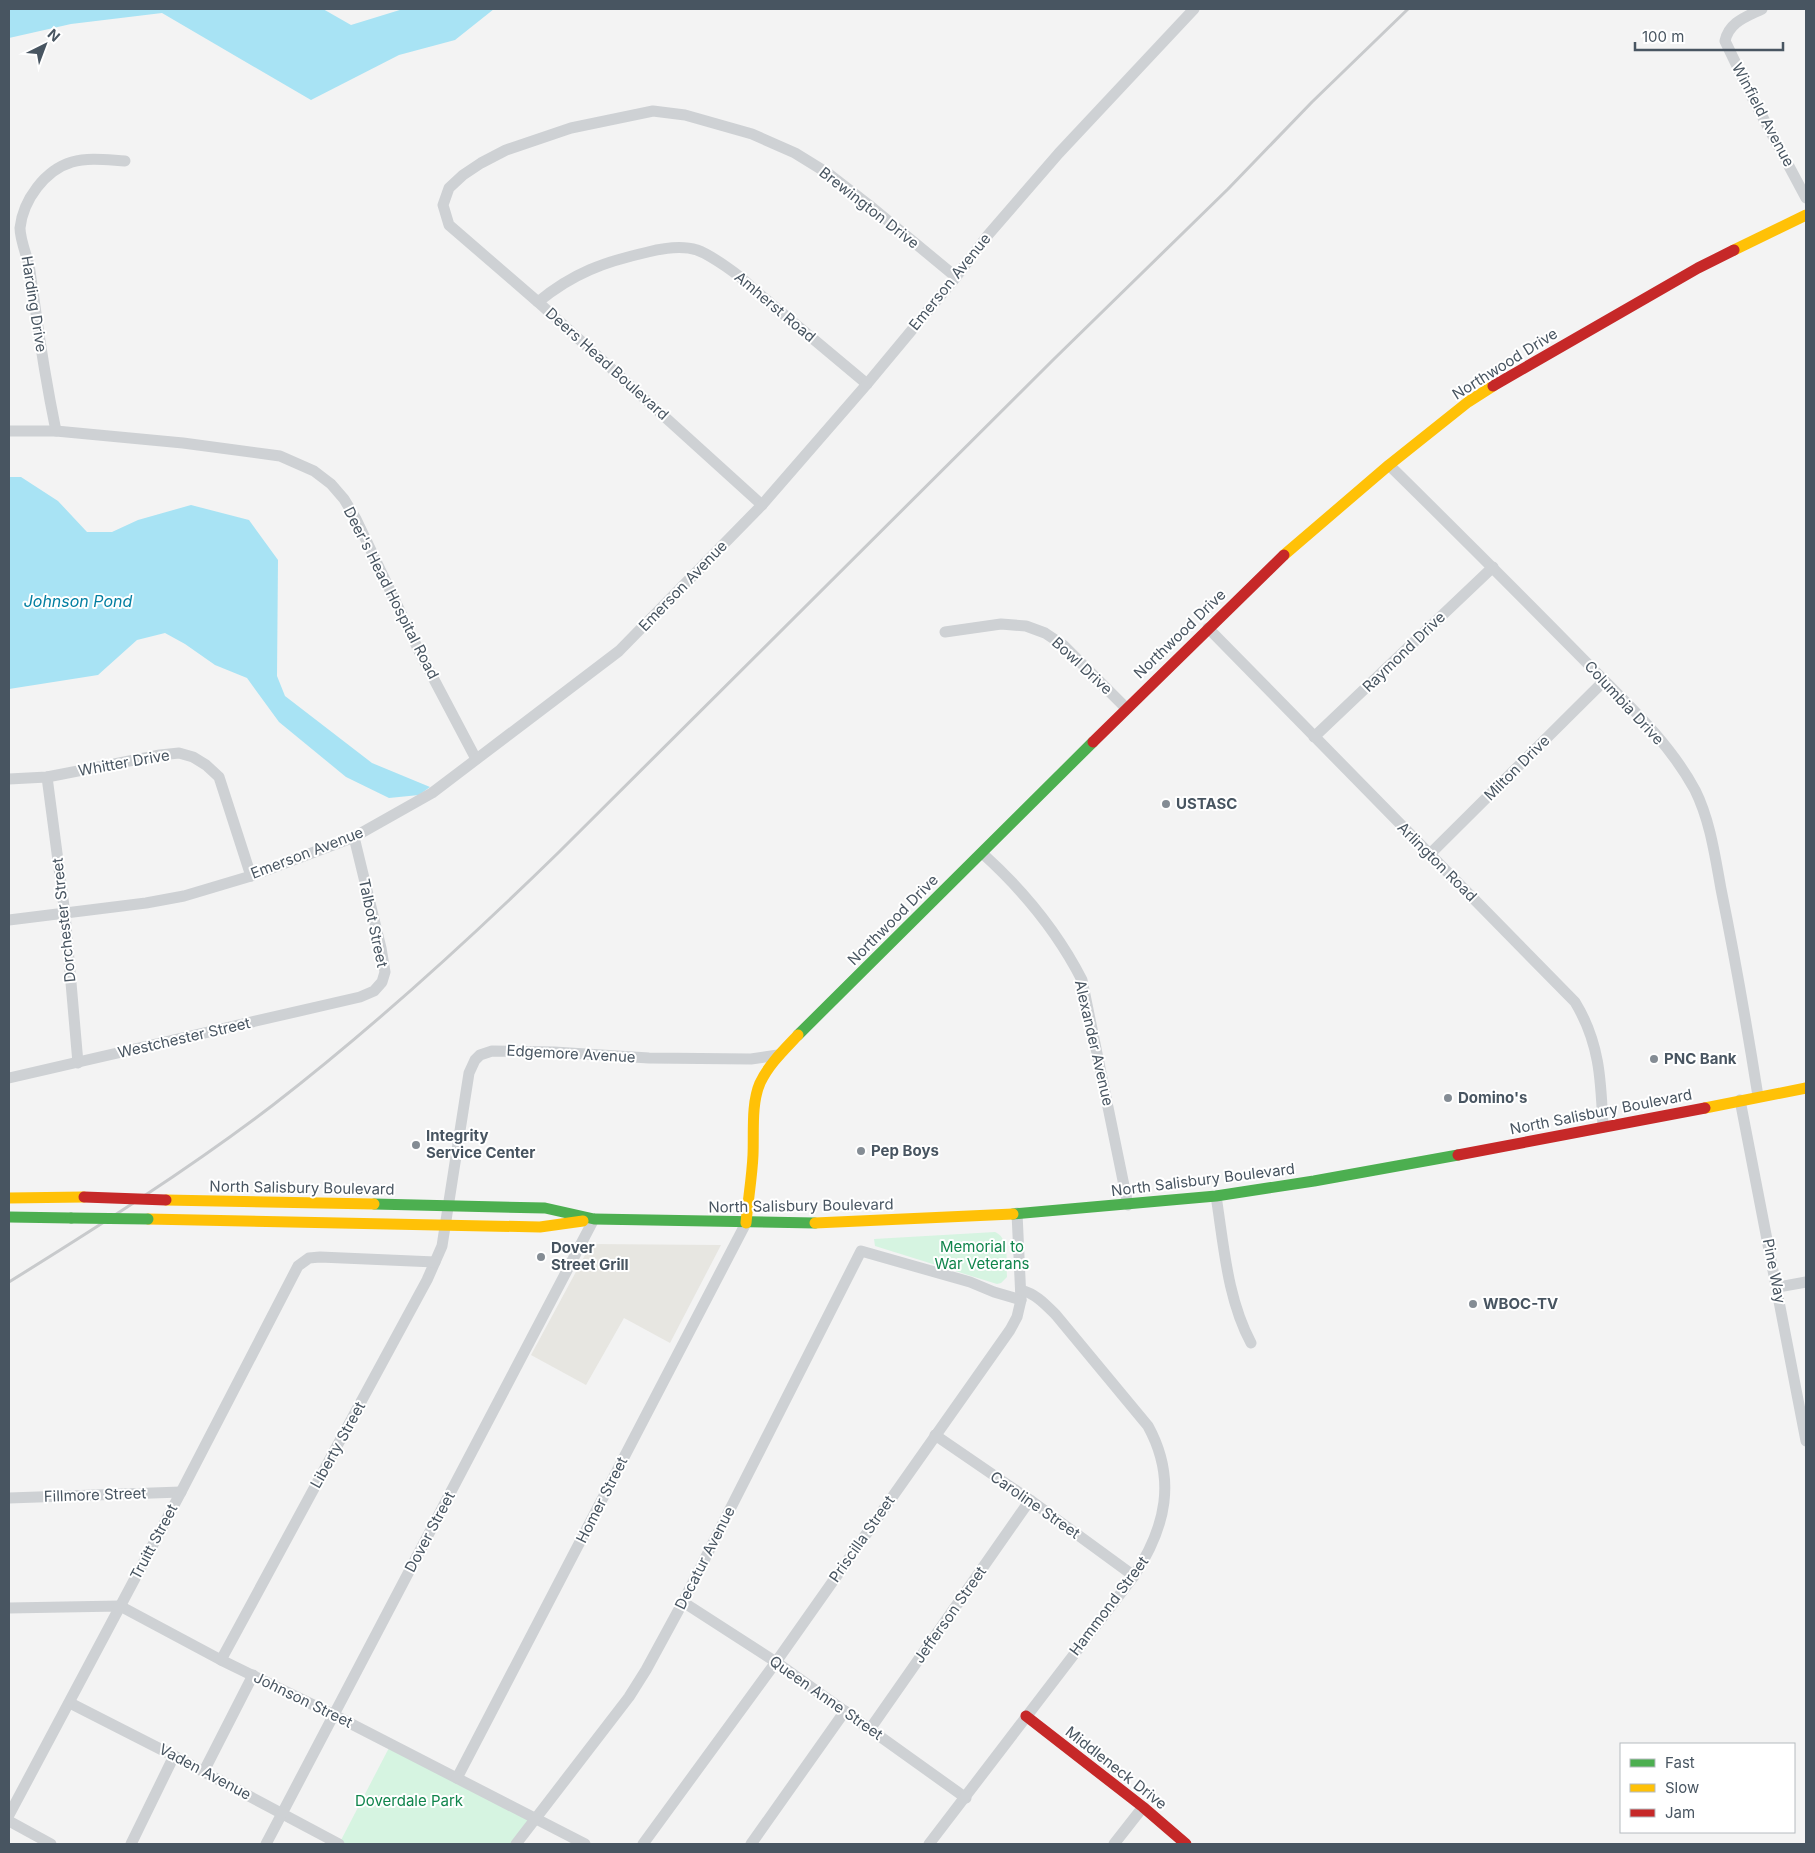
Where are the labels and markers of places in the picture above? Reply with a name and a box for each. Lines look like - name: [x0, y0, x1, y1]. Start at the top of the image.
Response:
- place label: USTASC: [1176, 794, 1237, 813]
- marker: USTASC: [1160, 798, 1172, 810]
- place label: PNC Bank: [1664, 1049, 1737, 1068]
- marker: PNC Bank: [1648, 1053, 1660, 1065]
- place label: Domino's: [1458, 1088, 1527, 1107]
- marker: Domino's: [1442, 1092, 1454, 1104]
- place label: Integrity Service Center: [426, 1126, 535, 1162]
- marker: Integrity Service Center: [410, 1139, 422, 1151]
- place label: Pep Boys: [871, 1141, 939, 1160]
- marker: Pep Boys: [855, 1145, 867, 1157]
- place label: Dover Street Grill: [551, 1238, 629, 1274]
- marker: Dover Street Grill: [535, 1251, 547, 1263]
- place label: WBOC-TV: [1483, 1294, 1558, 1313]
- marker: WBOC-TV: [1467, 1298, 1479, 1310]

